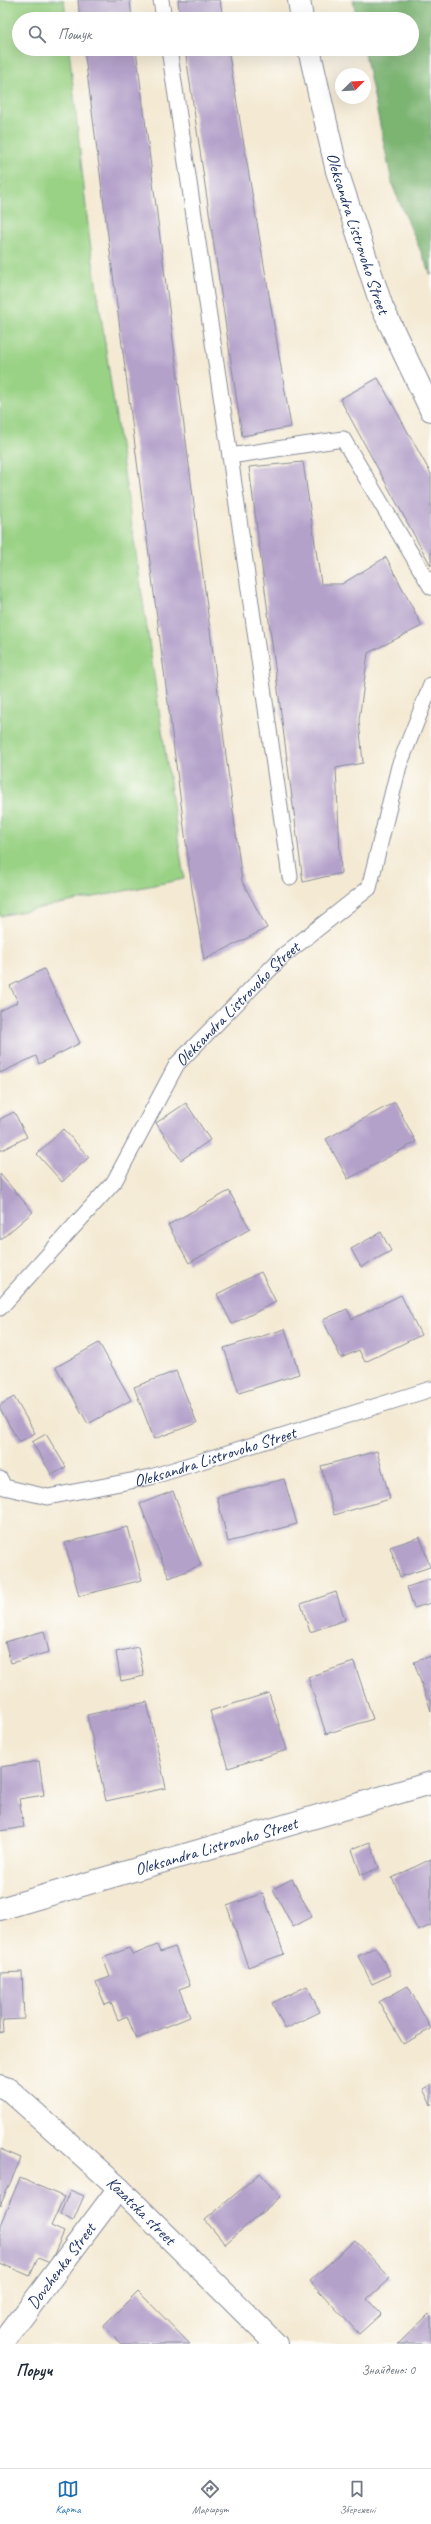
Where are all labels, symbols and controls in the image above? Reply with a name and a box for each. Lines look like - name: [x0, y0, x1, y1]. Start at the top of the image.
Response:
- search box: [12, 12, 419, 56]
- icon: search: [26, 23, 48, 45]
- text: Пошук: [58, 25, 91, 44]
- north arrow: [335, 68, 371, 104]
- street label: Oleksandra Listrovoho Street: [322, 151, 395, 320]
- street label: Oleksandra Listrovoho Street: [171, 935, 306, 1071]
- street label: Oleksandra Listrovoho Street: [132, 1421, 301, 1491]
- street label: Oleksandra Listrovoho Street: [132, 1812, 302, 1880]
- street label: Kozatska street: [102, 2172, 182, 2251]
- street label: Dovzhenka Street: [22, 2217, 102, 2313]
- text: Поруч: [16, 2360, 52, 2381]
- text: Знайдено: 0: [361, 2362, 415, 2378]
- tab: Карта: [56, 2478, 81, 2516]
- tab: Маршрут: [192, 2478, 228, 2516]
- tab: Збережені: [340, 2478, 375, 2516]

